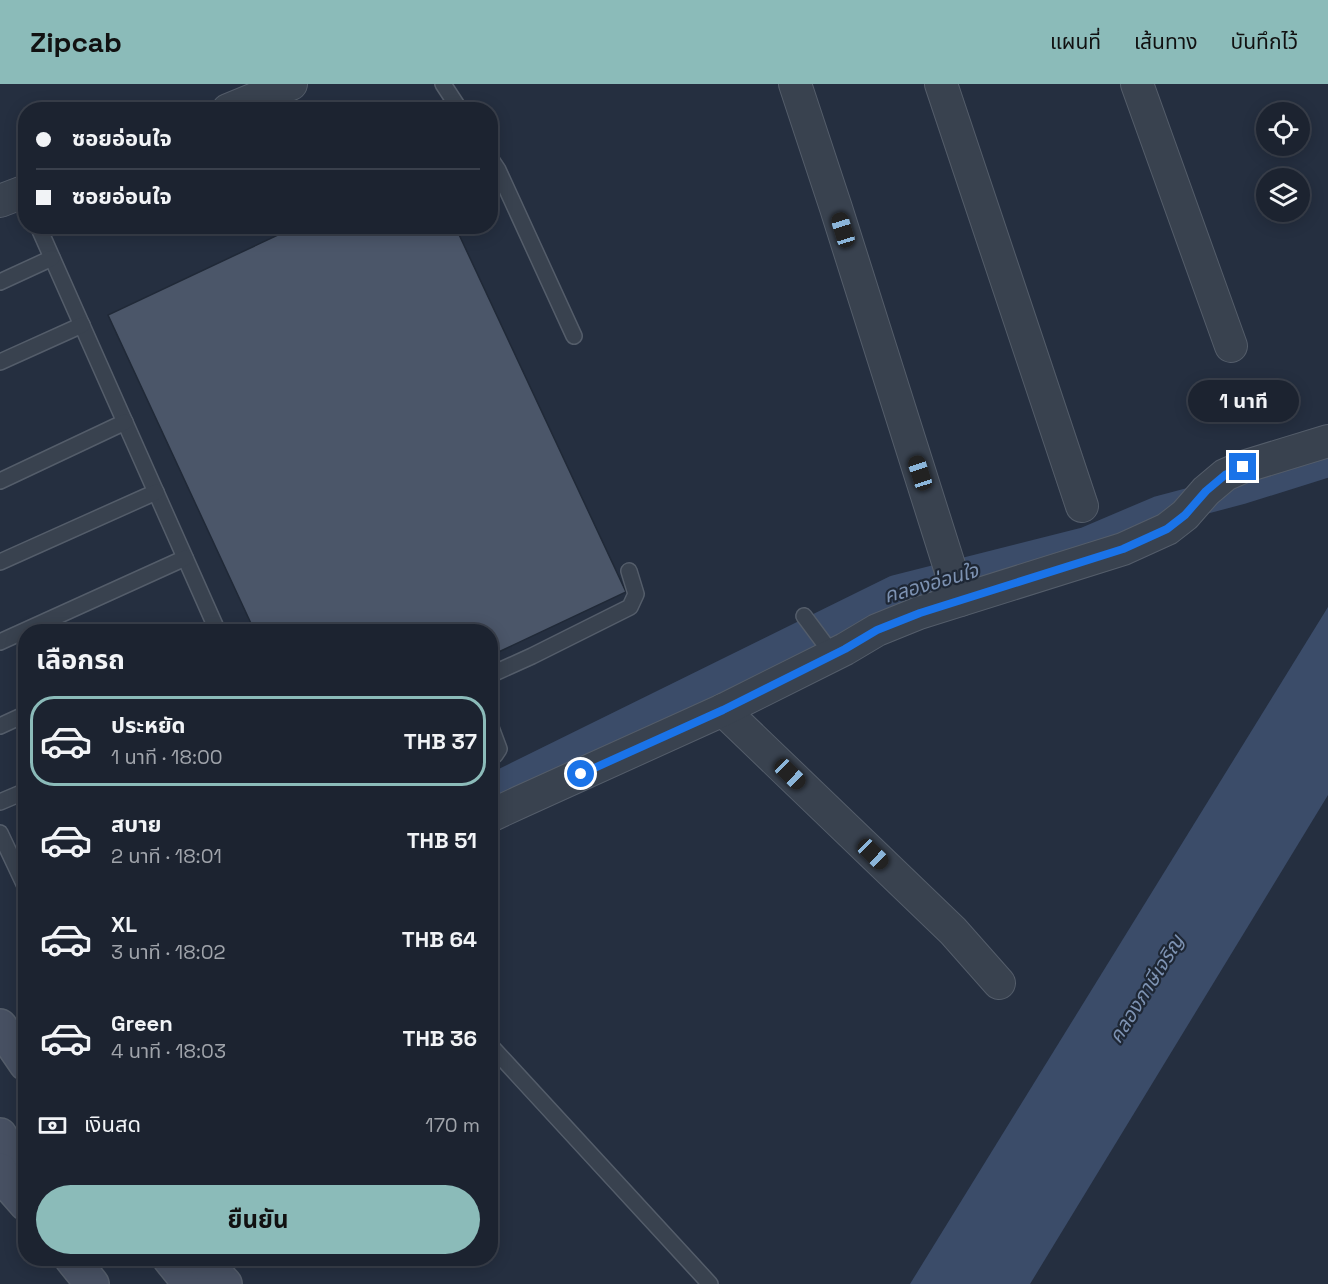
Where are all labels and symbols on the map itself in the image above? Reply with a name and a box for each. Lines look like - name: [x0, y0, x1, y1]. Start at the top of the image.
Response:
- car: [829, 210, 857, 250]
- callout: 1 นาที: [1188, 380, 1298, 422]
- car: [906, 453, 934, 493]
- route end: [1229, 453, 1256, 480]
- water label: คลองอ่อนใจ: [881, 557, 983, 609]
- car: [771, 755, 809, 793]
- route start: [567, 760, 594, 787]
- car: [854, 835, 892, 873]
- water label: คลองภาษีเจริญ: [1102, 929, 1191, 1048]

